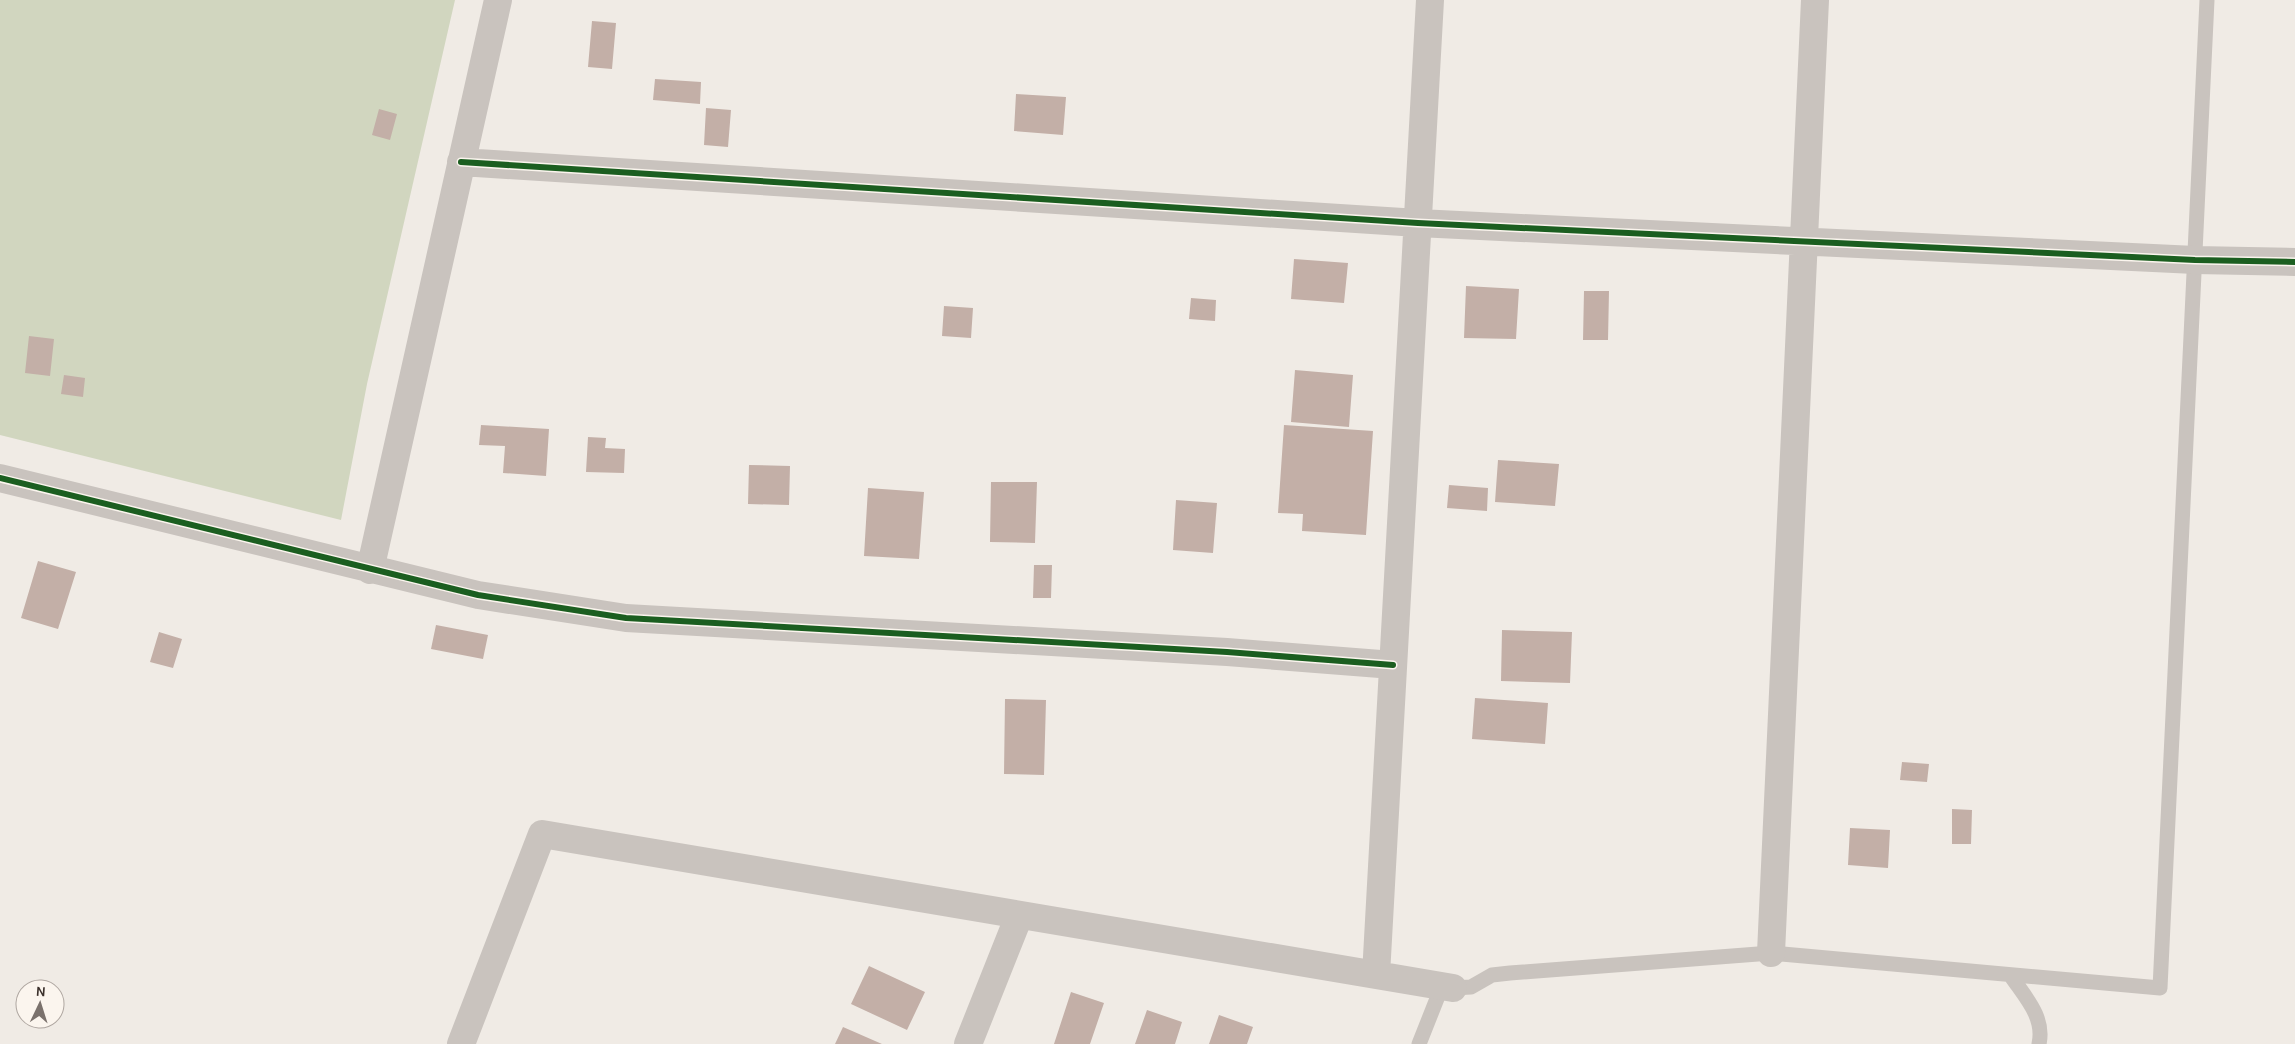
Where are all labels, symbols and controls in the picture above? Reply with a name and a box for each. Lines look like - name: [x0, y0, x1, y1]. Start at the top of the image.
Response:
- north arrow: [15, 979, 65, 1029]
- text: N: [35, 983, 46, 1000]

